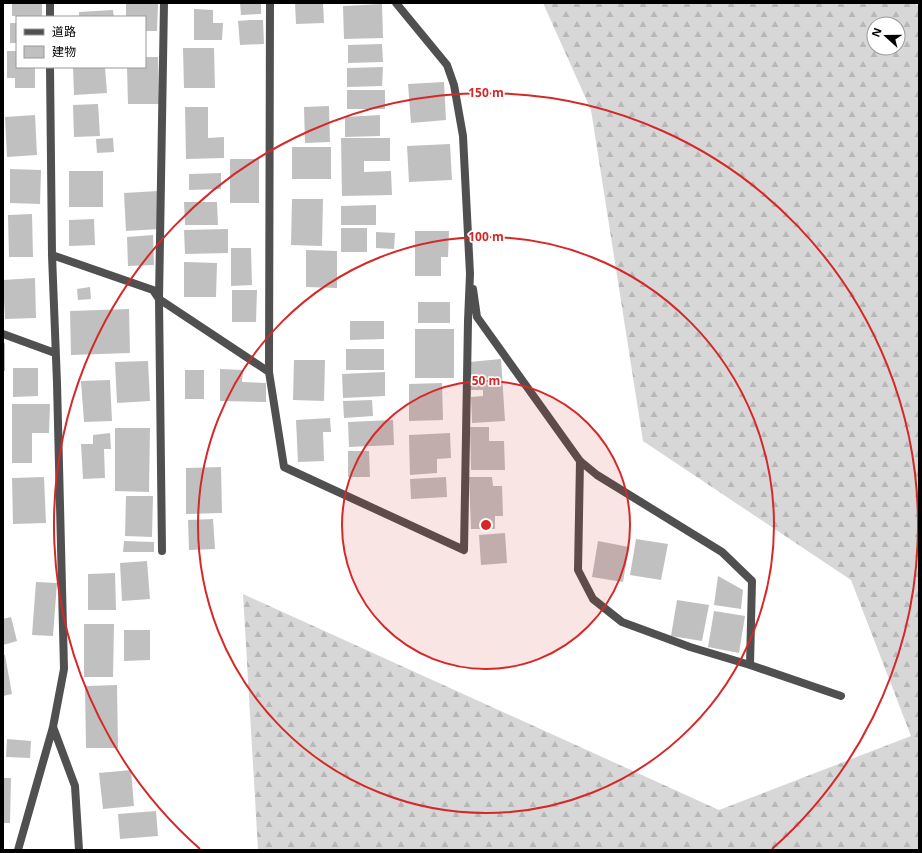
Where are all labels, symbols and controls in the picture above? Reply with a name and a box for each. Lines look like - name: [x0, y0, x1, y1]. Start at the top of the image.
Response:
- legend: [16, 16, 146, 68]
- north arrow: [866, 16, 906, 56]
- text: 道路: [52, 23, 76, 40]
- text: N: [868, 25, 885, 39]
- text: 建物: [52, 43, 76, 60]
- text: 150 m: [468, 84, 504, 101]
- text: 100 m: [468, 228, 504, 245]
- text: 50 m: [472, 372, 500, 389]
- centre of rings: [479, 518, 493, 532]

